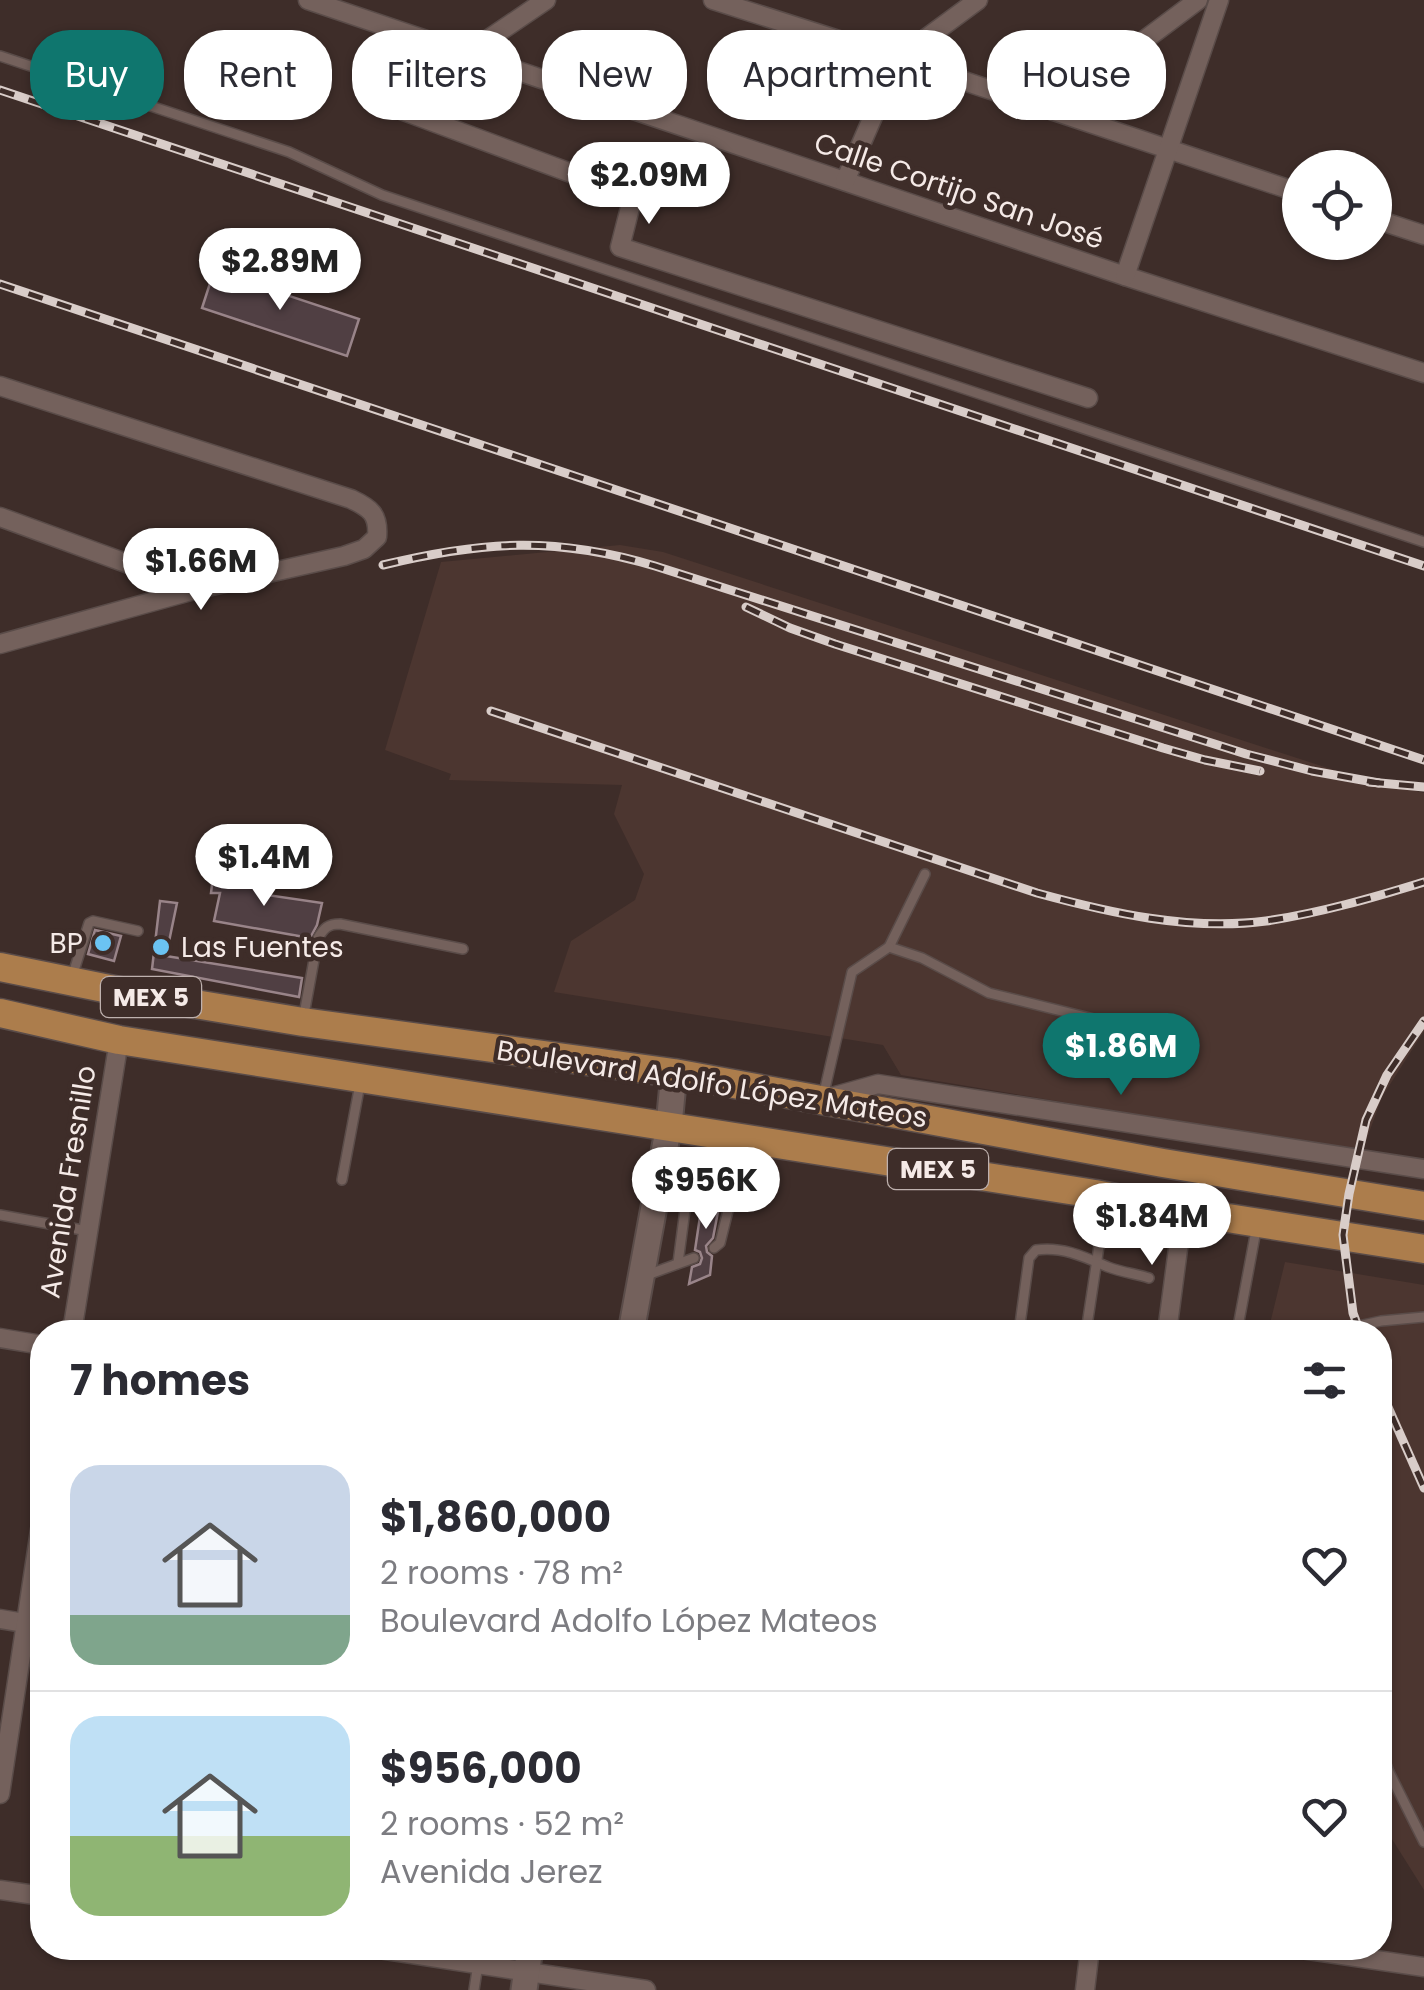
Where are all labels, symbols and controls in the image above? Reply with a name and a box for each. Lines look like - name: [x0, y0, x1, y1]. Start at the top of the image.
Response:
- chip: Buy: [30, 30, 164, 120]
- chip: Rent: [184, 30, 332, 120]
- chip: Filters: [352, 30, 522, 120]
- chip: New: [542, 30, 687, 120]
- chip: Apartment: [707, 30, 967, 120]
- chip: House: [987, 30, 1166, 120]
- street label: Calle Cortijo San José: [809, 123, 1109, 259]
- pin: $2.09M: [568, 142, 730, 227]
- map controls: [1282, 150, 1392, 260]
- button: locate: [1282, 150, 1392, 260]
- text: $2.09M: [590, 152, 708, 197]
- pin: $2.89M: [199, 228, 361, 313]
- text: $2.89M: [221, 238, 339, 283]
- pin: $1.66M: [120, 528, 282, 613]
- text: $1.66M: [145, 538, 257, 583]
- pin: $1.4M: [194, 824, 334, 909]
- text: $1.4M: [217, 834, 311, 879]
- place label: BP: [50, 924, 83, 963]
- place label: Las Fuentes: [181, 928, 344, 967]
- marker: BP: [92, 932, 114, 954]
- marker: Las Fuentes: [150, 936, 172, 958]
- road number: MEX 5: [101, 977, 201, 1017]
- pin: $1.86M: [1040, 1013, 1202, 1098]
- text: $1.86M: [1065, 1023, 1177, 1068]
- street label: Boulevard Adolfo López Mateos: [494, 1031, 930, 1137]
- street label: Avenida Fresnillo: [30, 1063, 106, 1301]
- pin: $956K: [636, 1147, 776, 1232]
- road number: MEX 5: [888, 1149, 988, 1189]
- text: $956K: [654, 1157, 758, 1202]
- pin: $1.84M: [1071, 1183, 1233, 1268]
- text: $1.84M: [1095, 1193, 1209, 1238]
- text: 7 homes: [70, 1351, 250, 1410]
- icon: filters: [1297, 1353, 1352, 1408]
- text: $1,860,000: [380, 1488, 611, 1547]
- icon: home: [150, 1505, 270, 1625]
- icon: heart: [1297, 1538, 1352, 1593]
- text: 2 rooms · 78 m²: [380, 1550, 623, 1595]
- text: Boulevard Adolfo López Mateos: [380, 1598, 878, 1643]
- text: $956,000: [380, 1739, 582, 1798]
- icon: home: [150, 1756, 270, 1876]
- icon: heart: [1297, 1789, 1352, 1844]
- text: 2 rooms · 52 m²: [380, 1801, 624, 1846]
- text: Avenida Jerez: [380, 1849, 603, 1894]

